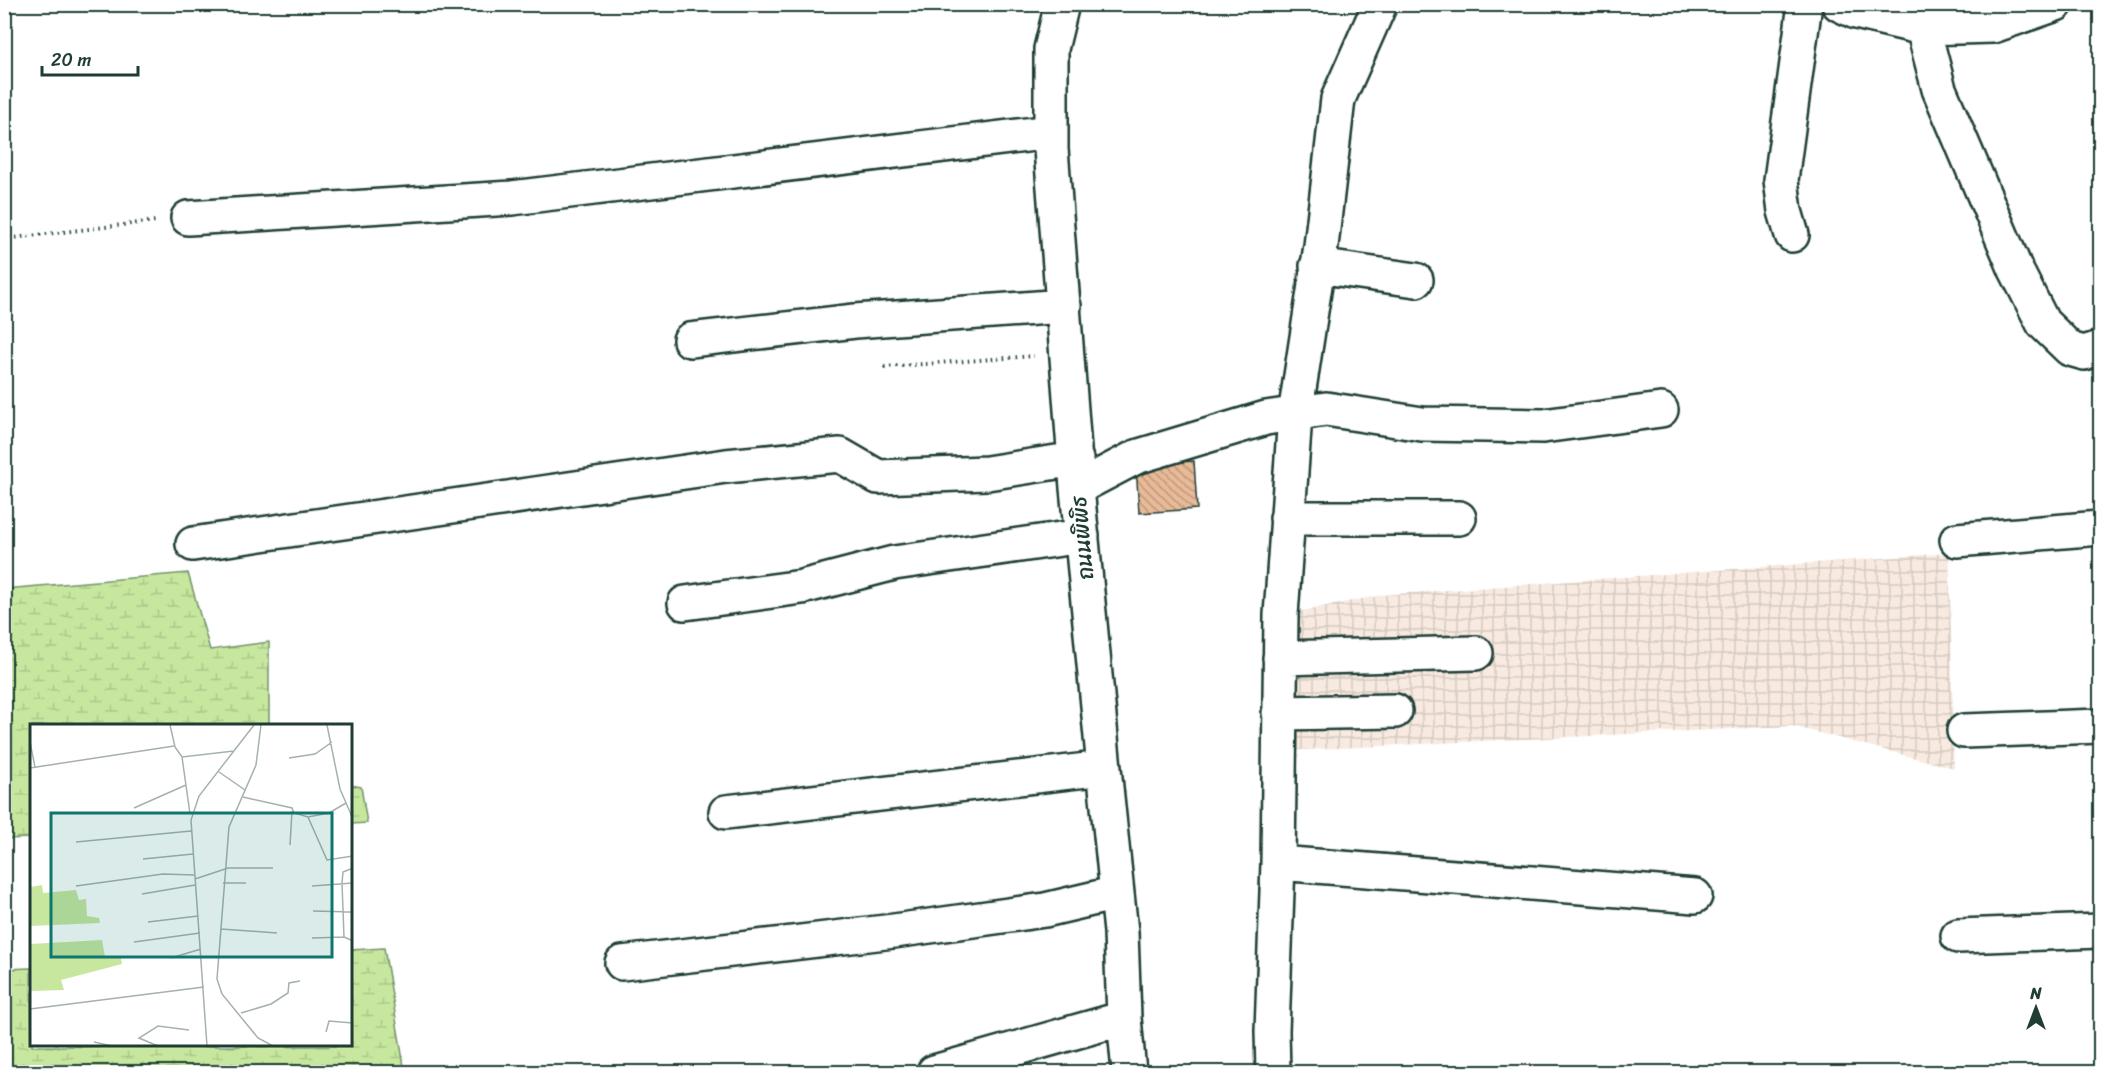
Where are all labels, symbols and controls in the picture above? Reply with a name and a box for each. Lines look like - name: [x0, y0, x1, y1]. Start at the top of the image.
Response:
- scale bar: [42, 39, 138, 77]
- text: 20 m: [51, 44, 91, 76]
- street label: ถนนพิพิธ: [1059, 493, 1105, 582]
- inset map: [30, 724, 352, 1047]
- north arrow: [2006, 978, 2066, 1038]
- text: N: [2029, 979, 2042, 1008]

